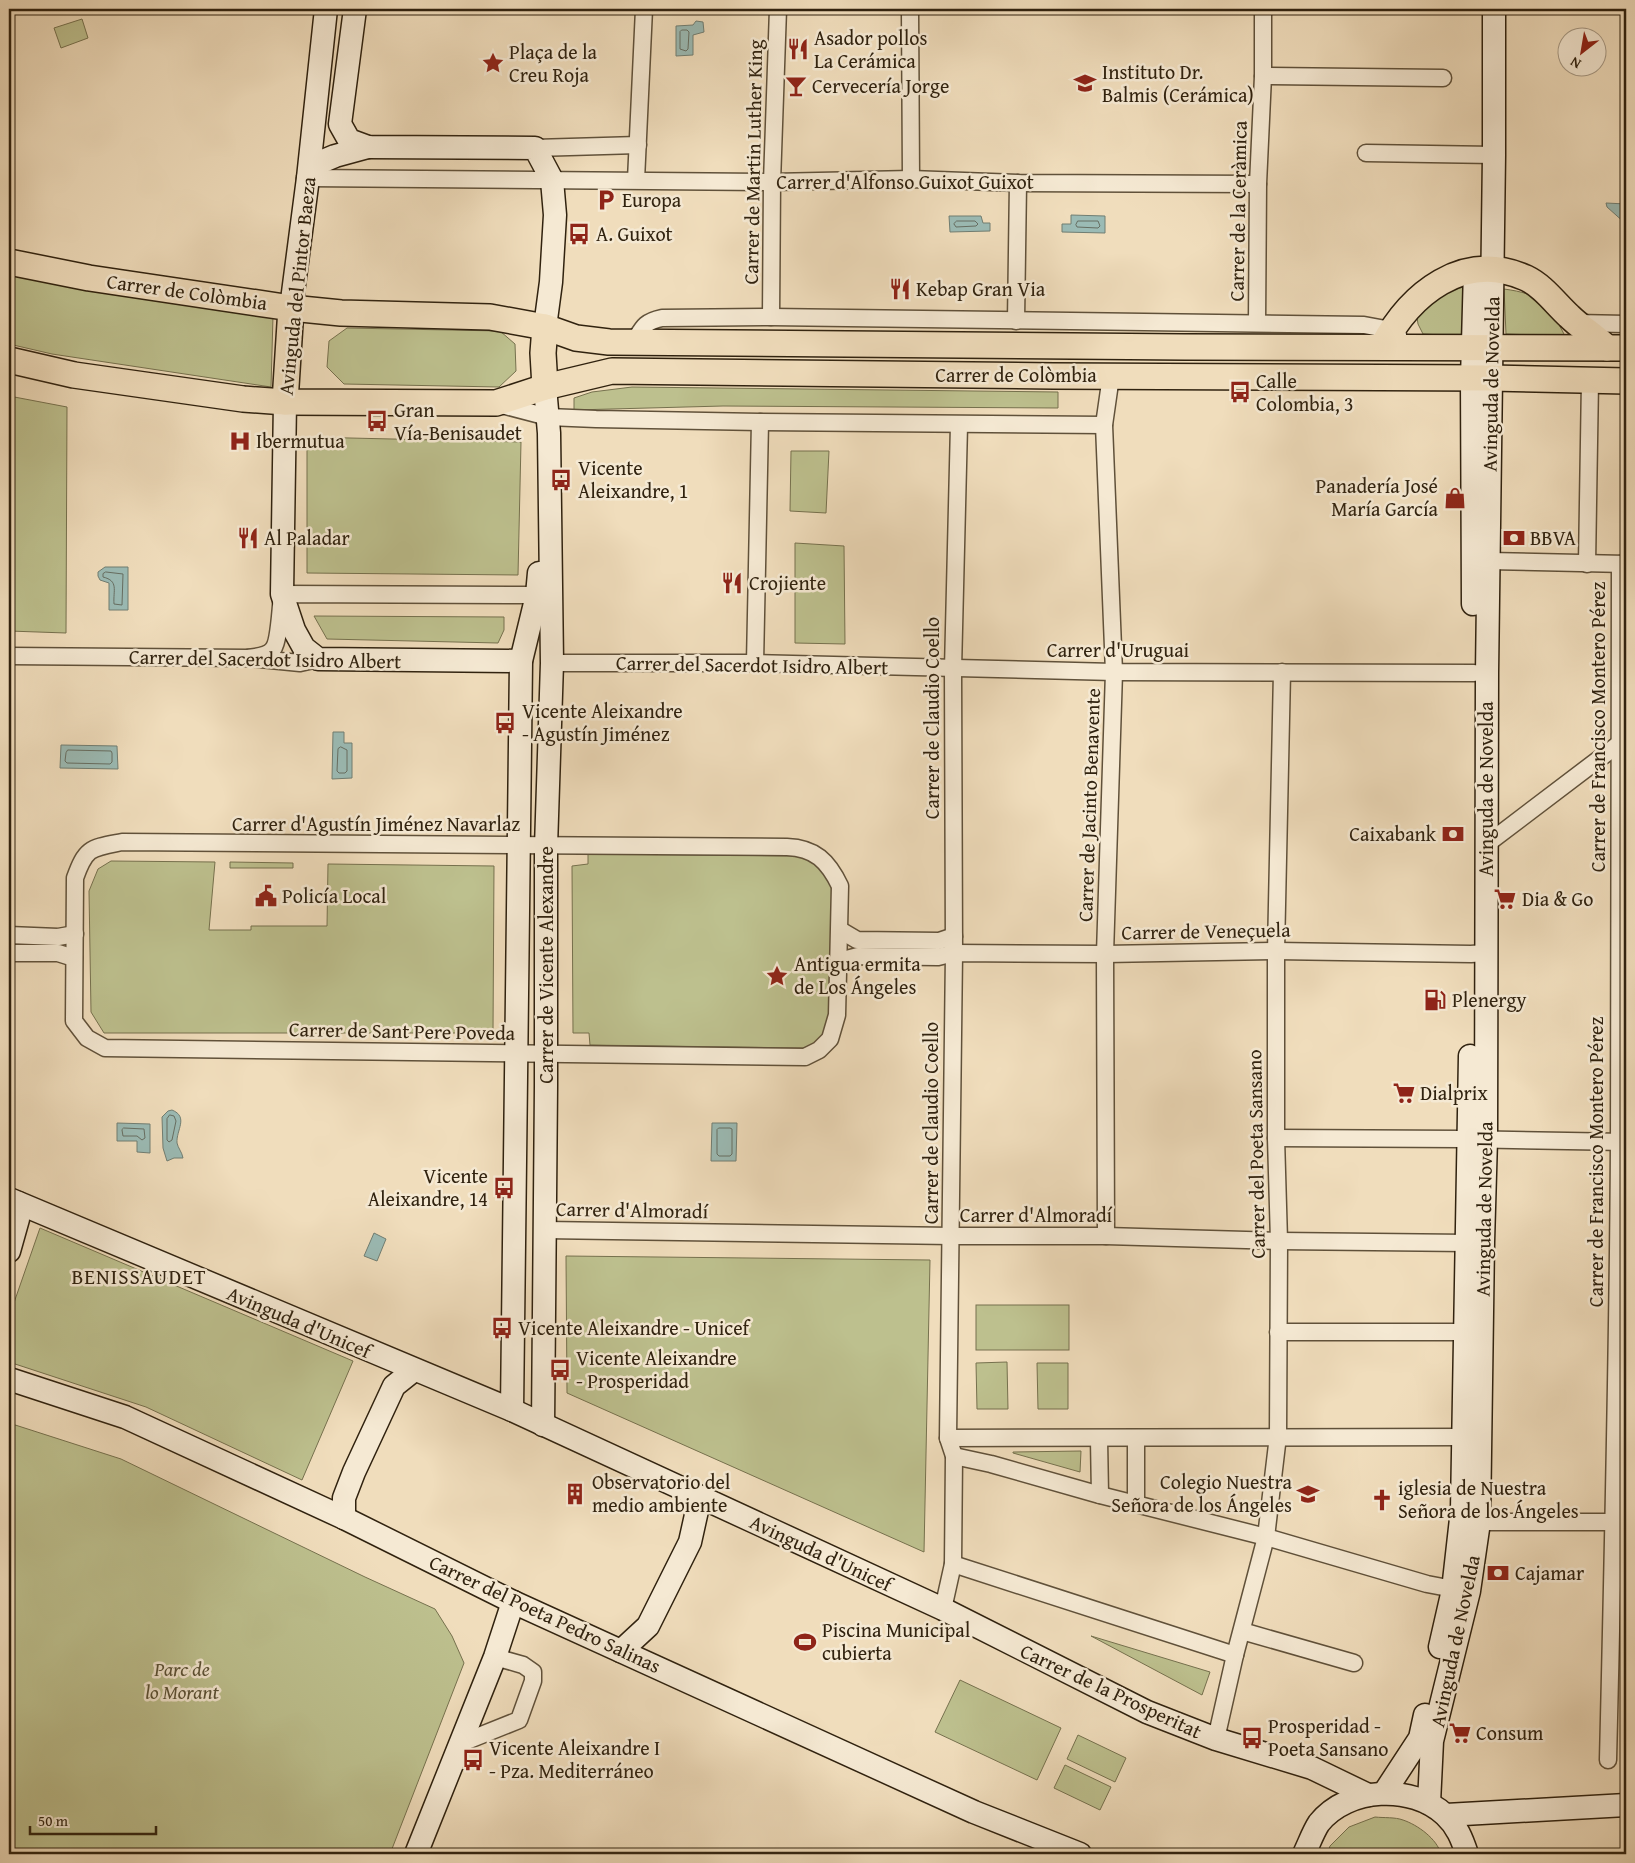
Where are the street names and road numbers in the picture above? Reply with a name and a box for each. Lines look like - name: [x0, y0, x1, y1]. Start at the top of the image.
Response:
- street label: Carrer de Martin Luther King: [736, 39, 769, 285]
- street label: Carrer de la Ceràmica: [1221, 120, 1254, 302]
- street label: Carrer d'Alfonso Guixot Guixot: [776, 167, 1034, 196]
- street label: Avinguda del Pintor Baeza: [271, 175, 322, 396]
- street label: Carrer de Colòmbia: [105, 266, 270, 317]
- street label: Avinguda de Novelda: [1474, 296, 1507, 472]
- street label: Carrer de Colòmbia: [935, 360, 1097, 389]
- street label: Carrer de Francisco Montero Pérez: [1583, 582, 1612, 872]
- street label: Carrer de Claudio Coello: [917, 617, 946, 819]
- street label: Carrer d'Uruguai: [1047, 635, 1190, 664]
- street label: Carrer del Sacerdot Isidro Albert: [129, 642, 401, 675]
- street label: Carrer del Sacerdot Isidro Albert: [616, 648, 888, 681]
- street label: Carrer de Jacinto Benavente: [1070, 688, 1107, 922]
- street label: Avinguda de Novelda: [1471, 701, 1500, 877]
- street label: Carrer d'Agustín Jiménez Navarlaz: [232, 809, 520, 838]
- street label: Carrer de Vicente Alexandre: [531, 846, 560, 1084]
- street label: Carrer de Veneçuela: [1121, 915, 1291, 946]
- street label: Carrer de Sant Pere Poveda: [289, 1014, 516, 1047]
- street label: Carrer de Francisco Montero Pérez: [1581, 1017, 1610, 1307]
- street label: Carrer de Claudio Coello: [916, 1022, 945, 1224]
- street label: Carrer del Poeta Sansano: [1239, 1049, 1272, 1259]
- street label: Avinguda de Novelda: [1467, 1121, 1500, 1297]
- street label: Carrer d'Almoradí: [556, 1194, 709, 1225]
- street label: Carrer d'Almoradí: [960, 1200, 1113, 1229]
- street label: Avinguda d'Unicef: [223, 1278, 378, 1366]
- street label: Avinguda d'Unicef: [745, 1507, 899, 1599]
- street label: Carrer del Poeta Pedro Salinas: [425, 1547, 666, 1680]
- street label: Avinguda de Novelda: [1422, 1552, 1487, 1730]
- street label: Carrer de la Prosperitat: [1016, 1636, 1207, 1745]

